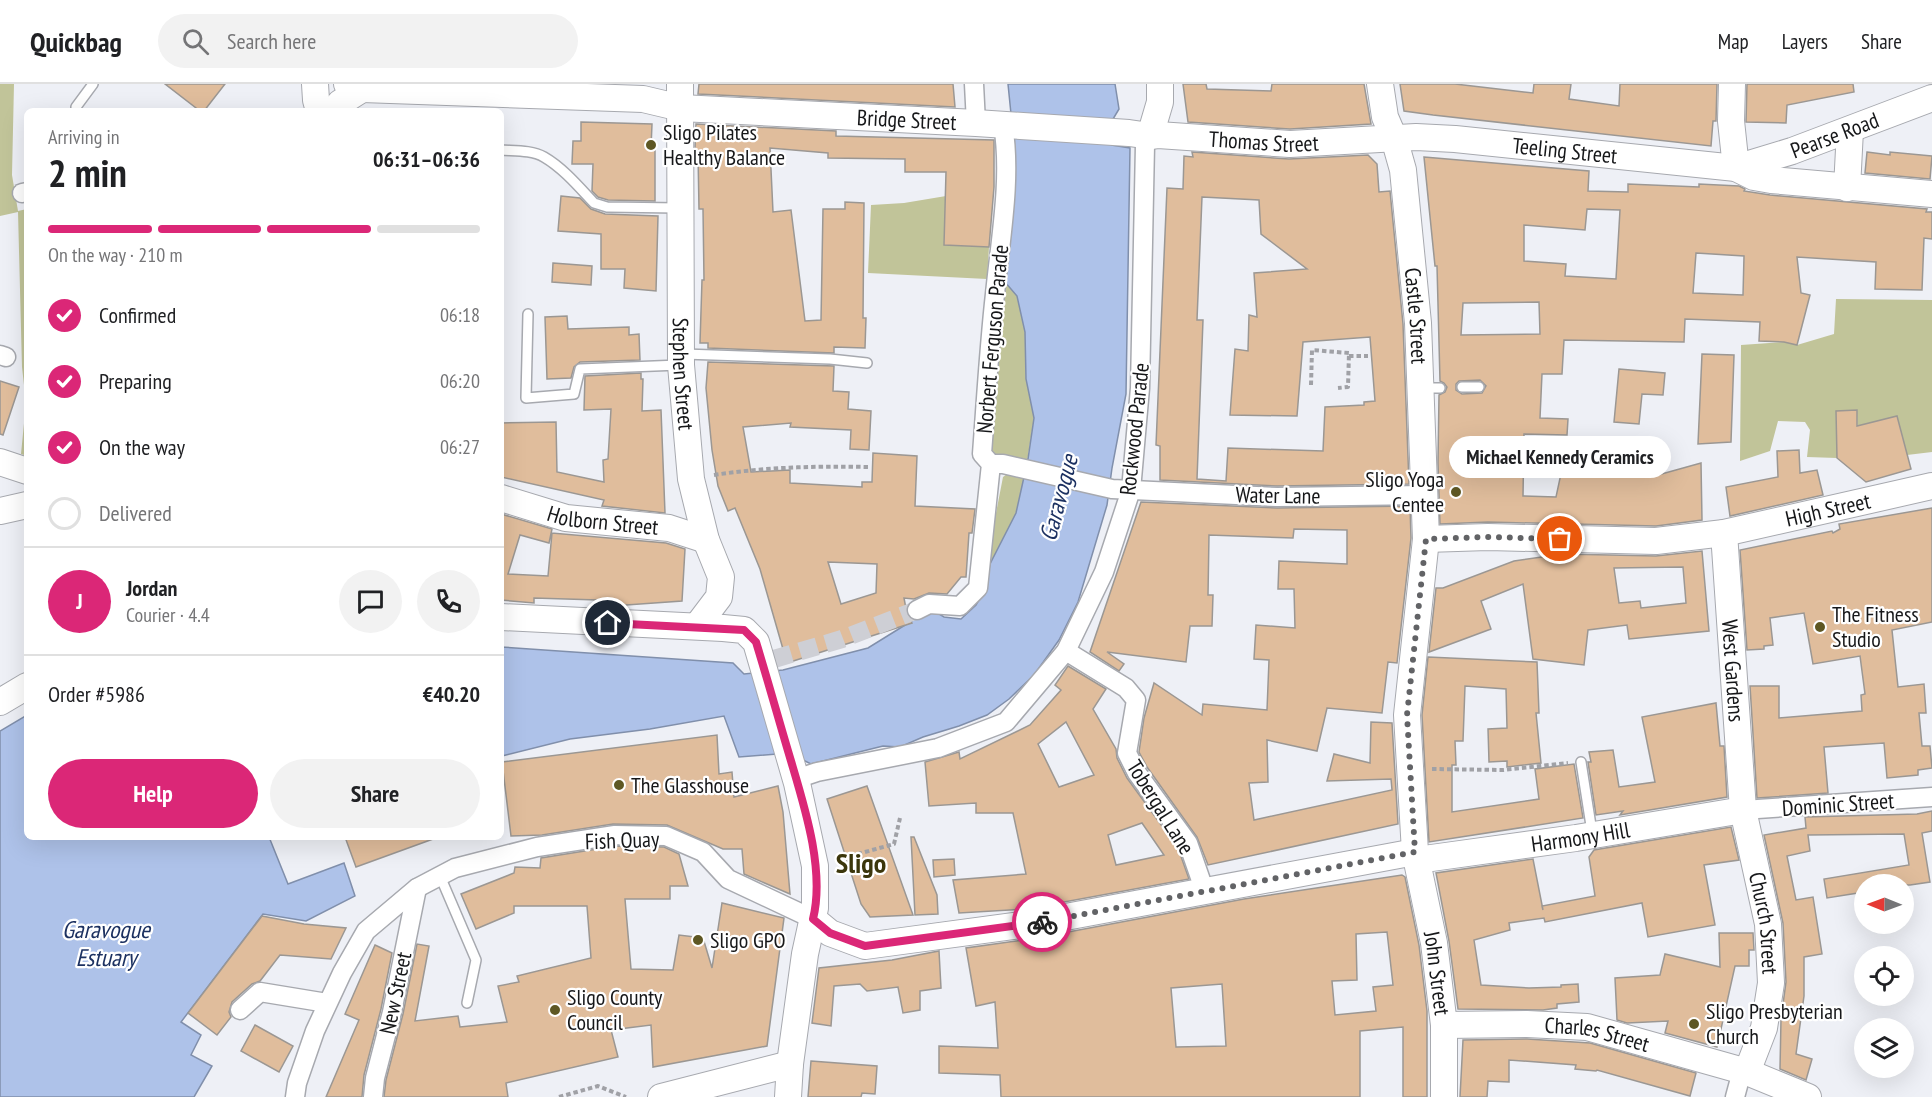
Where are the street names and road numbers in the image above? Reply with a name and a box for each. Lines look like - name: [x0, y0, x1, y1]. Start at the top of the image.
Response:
- street label: Bridge Street: [856, 103, 957, 136]
- street label: Pearse Road: [1787, 106, 1883, 164]
- street label: Thomas Street: [1208, 125, 1319, 158]
- street label: Teeling Street: [1511, 131, 1618, 170]
- street label: Norbert Ferguson Parade: [970, 243, 1014, 435]
- street label: Castle Street: [1399, 266, 1434, 365]
- street label: Stephen Street: [667, 318, 701, 431]
- street label: Rockwood Parade: [1113, 361, 1155, 497]
- street label: Water Lane: [1235, 480, 1321, 510]
- street label: High Street: [1783, 486, 1873, 533]
- street label: Holborn Street: [544, 499, 660, 541]
- street label: West Gardens: [1716, 619, 1751, 723]
- street label: Tobergal Lane: [1121, 755, 1201, 859]
- street label: Dominic Street: [1781, 786, 1895, 822]
- street label: Harmony Hill: [1529, 815, 1633, 858]
- street label: Fish Quay: [584, 825, 660, 855]
- street label: Church Street: [1743, 869, 1785, 975]
- street label: John Street: [1418, 928, 1457, 1017]
- street label: New Street: [373, 949, 417, 1037]
- street label: Charles Street: [1544, 1011, 1653, 1058]

